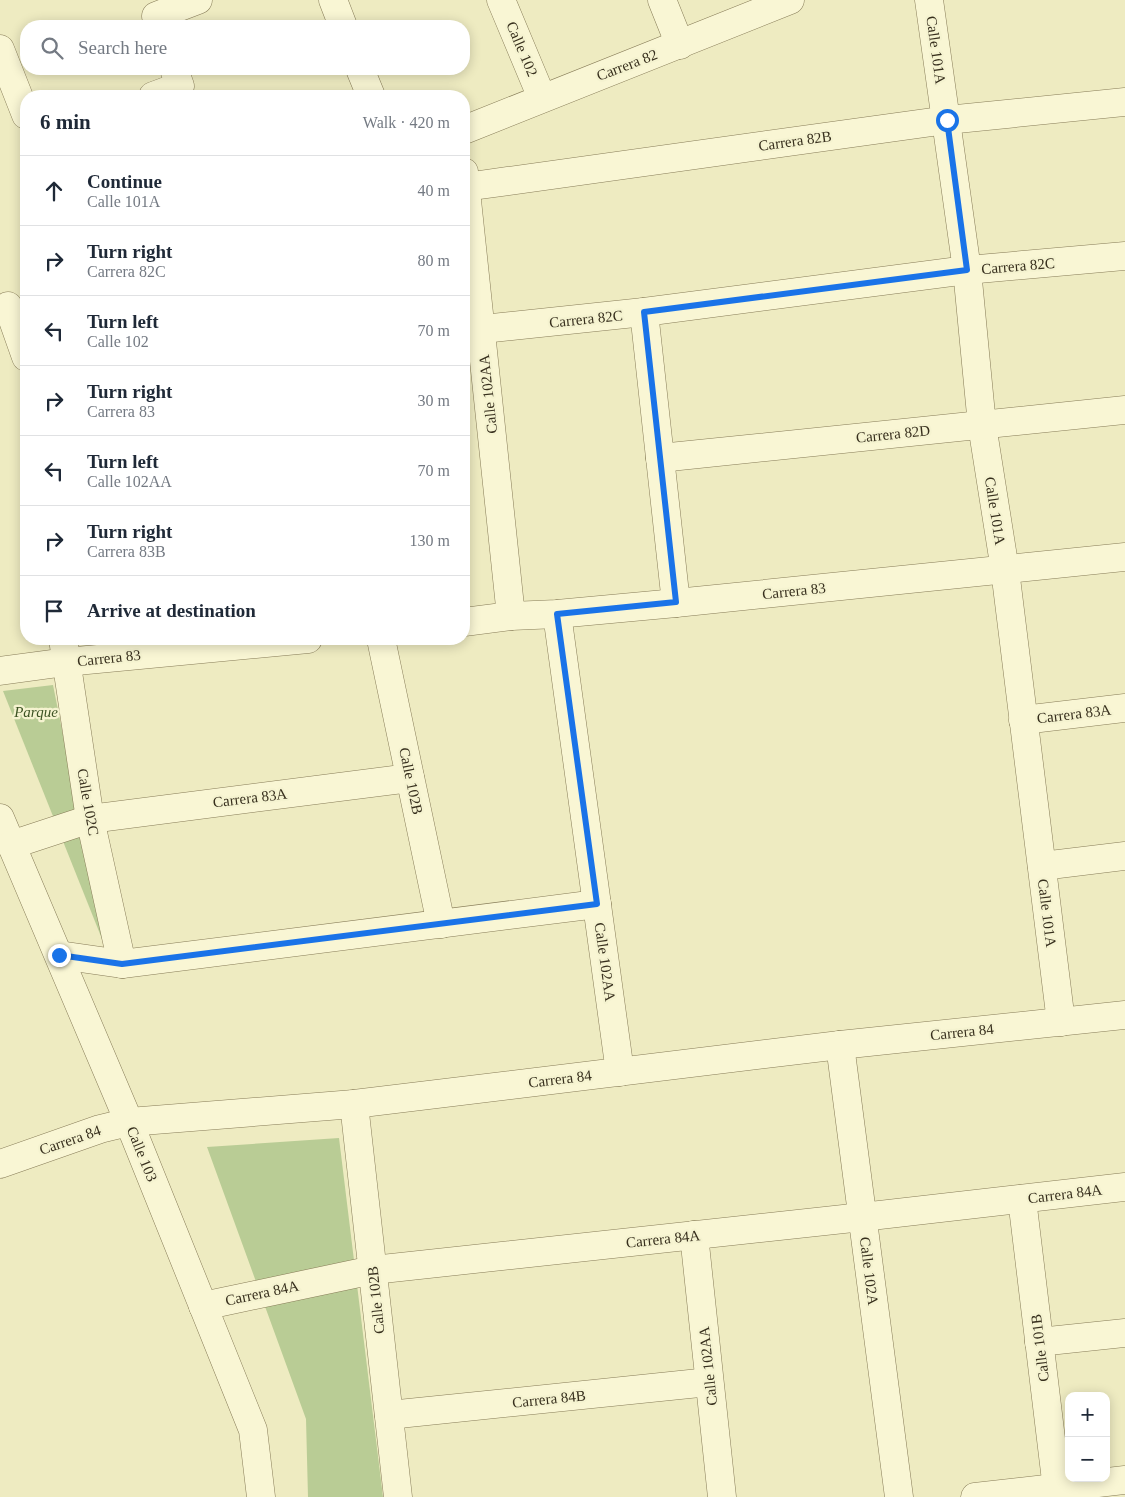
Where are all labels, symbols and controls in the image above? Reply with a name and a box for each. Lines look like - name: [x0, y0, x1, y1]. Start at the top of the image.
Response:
- street label: Calle 101A: [923, 15, 949, 85]
- street label: Calle 102: [503, 19, 541, 79]
- search box: [20, 20, 470, 75]
- icon: search: [38, 34, 66, 62]
- text: Search here: [78, 37, 167, 58]
- street label: Carrera 82: [594, 46, 660, 84]
- route start: [936, 109, 959, 132]
- text: 6 min: [40, 110, 91, 134]
- text: Walk · 420 m: [363, 114, 450, 131]
- street label: Carrera 82B: [757, 128, 833, 154]
- text: Continue: [87, 171, 162, 192]
- icon: ahead: [40, 177, 68, 205]
- text: 40 m: [418, 182, 450, 199]
- text: Calle 101A: [87, 193, 160, 210]
- text: Turn right: [87, 241, 172, 262]
- icon: right: [40, 247, 68, 275]
- text: 80 m: [418, 252, 450, 269]
- street label: Carrera 82C: [981, 255, 1055, 277]
- text: Carrera 82C: [87, 263, 166, 280]
- street label: Carrera 82C: [549, 307, 623, 331]
- text: Turn left: [87, 311, 159, 332]
- icon: left: [40, 317, 68, 345]
- text: 70 m: [418, 322, 450, 339]
- text: Calle 102: [87, 333, 149, 350]
- street label: Calle 102AA: [476, 353, 500, 434]
- text: Turn right: [87, 381, 172, 402]
- icon: right: [40, 387, 68, 415]
- text: 30 m: [418, 392, 450, 409]
- text: Carrera 83: [87, 403, 155, 420]
- street label: Carrera 82D: [855, 422, 931, 446]
- text: Turn left: [87, 451, 159, 472]
- icon: left: [40, 457, 68, 485]
- text: 70 m: [418, 462, 450, 479]
- text: Calle 102AA: [87, 473, 172, 490]
- street label: Calle 101A: [982, 476, 1008, 546]
- text: Turn right: [87, 521, 172, 542]
- icon: right: [40, 527, 68, 555]
- text: 130 m: [410, 532, 450, 549]
- text: Carrera 83B: [87, 543, 166, 560]
- street label: Carrera 83: [761, 580, 827, 602]
- icon: arrive: [40, 597, 68, 625]
- text: Arrive at destination: [87, 600, 256, 621]
- street label: Carrera 83: [76, 647, 142, 669]
- street label: Carrera 83A: [1036, 701, 1112, 726]
- park label: Parque: [13, 704, 58, 720]
- street label: Calle 102B: [396, 746, 426, 816]
- street label: Calle 102C: [74, 767, 102, 837]
- street label: Carrera 83A: [212, 785, 288, 810]
- street label: Calle 101A: [1035, 878, 1059, 948]
- street label: Calle 102AA: [592, 921, 618, 1003]
- route end: [48, 944, 71, 967]
- street label: Carrera 84: [929, 1021, 995, 1043]
- street label: Carrera 84: [527, 1067, 593, 1091]
- street label: Carrera 84: [37, 1122, 103, 1158]
- street label: Calle 103: [124, 1124, 160, 1184]
- street label: Carrera 84A: [1027, 1181, 1103, 1206]
- street label: Carrera 84A: [625, 1227, 701, 1251]
- street label: Calle 102A: [857, 1236, 881, 1306]
- street label: Calle 102B: [364, 1265, 388, 1335]
- street label: Carrera 84A: [224, 1277, 300, 1309]
- street label: Calle 101B: [1028, 1313, 1052, 1383]
- street label: Calle 102AA: [696, 1325, 720, 1406]
- street label: Carrera 84B: [512, 1387, 586, 1411]
- map controls: [1065, 1392, 1110, 1482]
- button: +: [1065, 1392, 1110, 1437]
- button: −: [1065, 1437, 1110, 1482]

